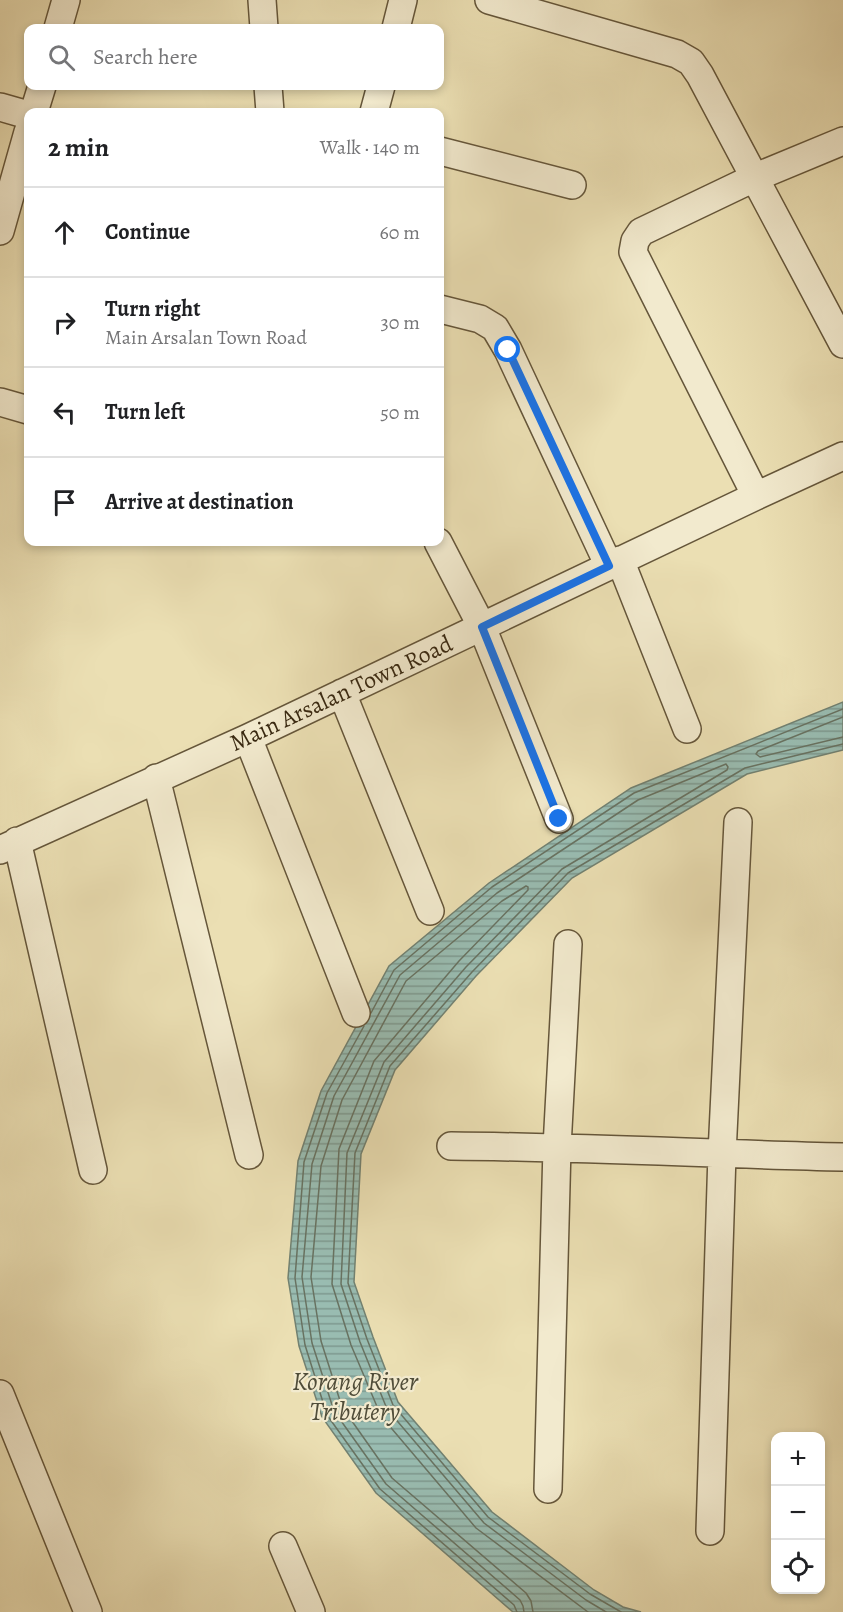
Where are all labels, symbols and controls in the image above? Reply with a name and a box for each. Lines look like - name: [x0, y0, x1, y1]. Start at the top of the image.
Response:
- search box: [24, 24, 444, 90]
- icon: search: [45, 41, 78, 74]
- text: Search here: [93, 42, 198, 72]
- text: 2 min: [48, 130, 109, 165]
- text: Walk · 140 m: [320, 134, 420, 161]
- icon: ahead: [48, 216, 81, 249]
- text: Continue: [105, 217, 190, 247]
- text: 60 m: [380, 219, 420, 246]
- text: Turn right: [105, 294, 201, 324]
- icon: right: [48, 306, 81, 339]
- text: 30 m: [380, 309, 420, 336]
- text: Main Arsalan Town Road: [105, 324, 307, 351]
- route start: [494, 336, 520, 362]
- icon: left: [48, 396, 81, 429]
- text: Turn left: [105, 397, 185, 427]
- text: 50 m: [380, 399, 420, 426]
- icon: arrive: [48, 486, 81, 519]
- text: Arrive at destination: [105, 487, 294, 517]
- street label: Main Arsalan Town Road: [224, 627, 458, 759]
- route end: [545, 805, 571, 831]
- water label: Korang River Tributery: [292, 1364, 419, 1429]
- map controls: [771, 1432, 825, 1594]
- button: +: [771, 1432, 825, 1486]
- button: −: [771, 1486, 825, 1540]
- button: locate: [771, 1540, 825, 1594]

